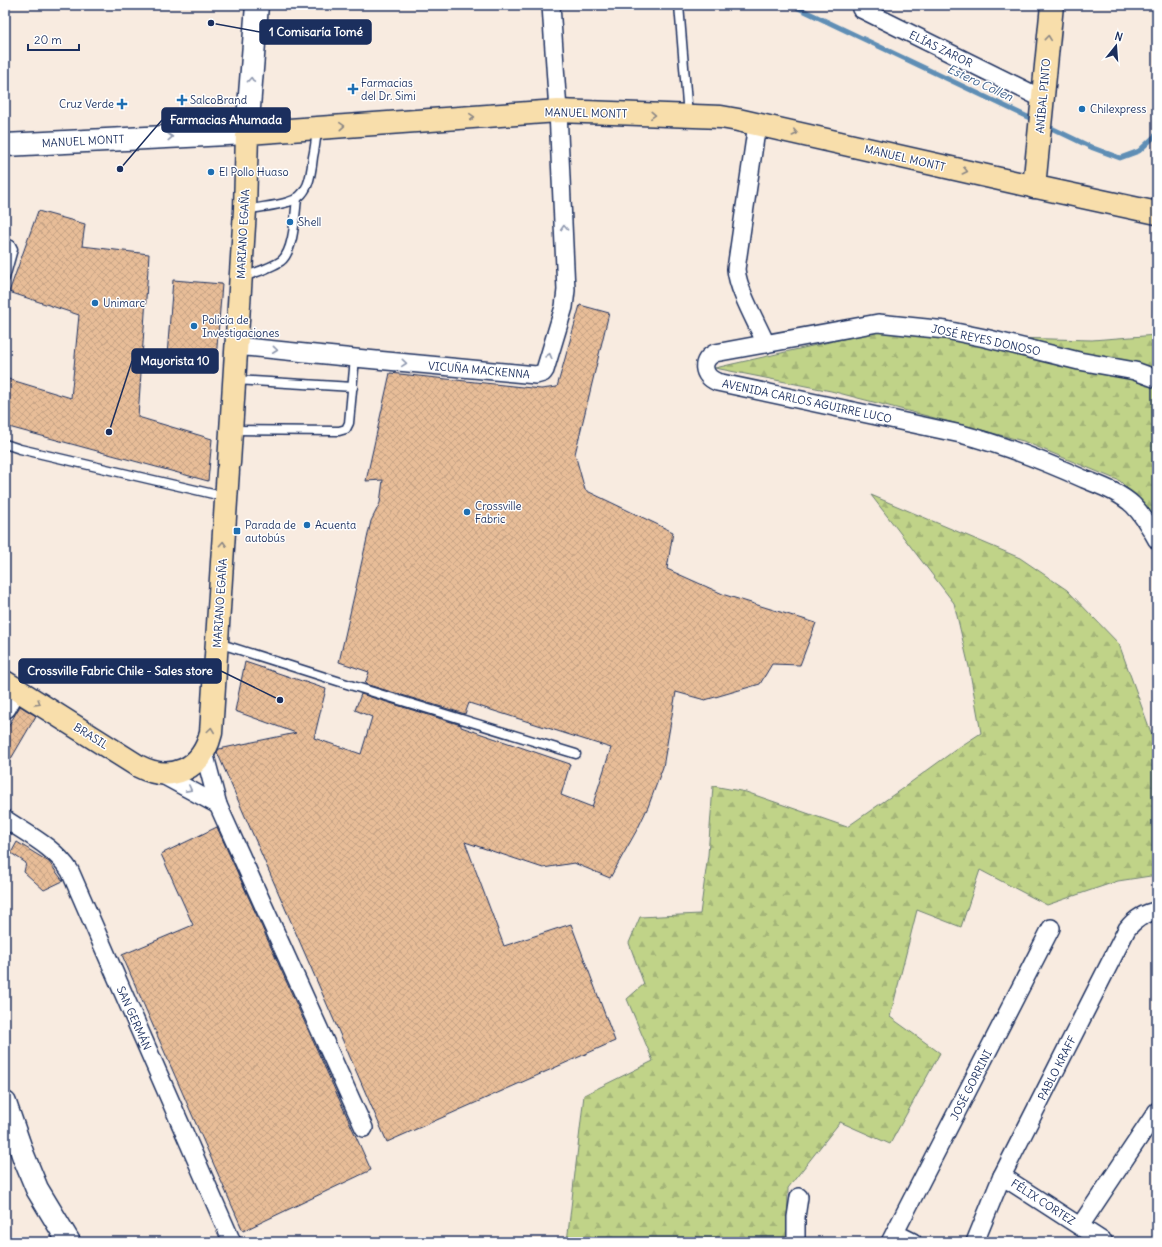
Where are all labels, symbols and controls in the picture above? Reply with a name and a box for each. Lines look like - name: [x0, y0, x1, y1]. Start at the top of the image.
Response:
- callout: 1 Comisaría Tomé: [260, 20, 371, 44]
- text: 1 Comisaría Tomé: [269, 24, 364, 39]
- scale bar: [28, 26, 79, 52]
- north arrow: [1096, 26, 1136, 66]
- street label: ELÍAS ZAROR: [907, 27, 975, 70]
- text: N: [1113, 29, 1125, 44]
- text: 20 m: [34, 32, 62, 47]
- one-way arrow: [1044, 35, 1053, 41]
- street label: ANÍBAL PINTO: [1032, 58, 1053, 134]
- water label: Estero Collen: [945, 61, 1016, 105]
- place label: Farmacias del Dr. Simi: [361, 76, 416, 103]
- one-way arrow: [247, 77, 256, 83]
- marker: Farmacias del Dr. Simi: [348, 84, 358, 94]
- place label: SalcoBrand: [190, 93, 248, 107]
- marker: SalcoBrand: [177, 95, 187, 105]
- place label: Cruz Verde: [59, 97, 114, 111]
- marker: Cruz Verde: [117, 99, 127, 109]
- place label: Chilexpress: [1090, 102, 1146, 116]
- marker: Chilexpress: [1077, 104, 1087, 114]
- street label: MANUEL MONTT: [545, 105, 628, 121]
- callout: Farmacias Ahumada: [162, 108, 290, 132]
- one-way arrow: [650, 111, 656, 120]
- text: Farmacias Ahumada: [170, 112, 282, 127]
- one-way arrow: [469, 113, 475, 122]
- one-way arrow: [339, 122, 345, 131]
- one-way arrow: [791, 129, 798, 137]
- street label: MANUEL MONTT: [41, 132, 125, 150]
- one-way arrow: [167, 132, 173, 141]
- street label: MANUEL MONTT: [863, 142, 947, 174]
- place label: El Pollo Huaso: [219, 165, 289, 179]
- marker: El Pollo Huaso: [206, 167, 216, 177]
- one-way arrow: [961, 167, 968, 175]
- street label: MARIANO EGAÑA: [234, 189, 252, 279]
- place label: Shell: [298, 215, 321, 229]
- marker: Shell: [285, 217, 295, 227]
- one-way arrow: [560, 225, 568, 231]
- place label: Unimarc: [103, 296, 146, 310]
- marker: Unimarc: [90, 298, 100, 308]
- place label: Policía de Investigaciones: [202, 313, 279, 340]
- marker: Policía de Investigaciones: [189, 321, 199, 331]
- street label: JOSÉ REYES DONOSO: [930, 321, 1042, 358]
- one-way arrow: [272, 345, 278, 354]
- callout: Mayorista 10: [132, 349, 218, 373]
- text: Mayorista 10: [140, 353, 210, 369]
- one-way arrow: [544, 353, 553, 360]
- one-way arrow: [401, 358, 407, 367]
- street label: VICUÑA MACKENNA: [427, 359, 531, 381]
- street label: AVENIDA CARLOS AGUIRRE LUCO: [721, 376, 893, 426]
- place label: Crossville Fabric: [475, 499, 521, 526]
- marker: Crossville Fabric: [462, 507, 472, 517]
- place label: Parada de autobús: [245, 518, 296, 545]
- place label: Acuenta: [315, 518, 356, 532]
- marker: Acuenta: [302, 520, 312, 530]
- marker: Parada de autobús: [232, 526, 242, 536]
- one-way arrow: [219, 541, 228, 547]
- street label: MARIANO EGAÑA: [210, 558, 230, 648]
- callout: Crossville Fabric Chile - Sales store: [19, 659, 221, 683]
- text: Crossville Fabric Chile - Sales store: [27, 663, 213, 678]
- one-way arrow: [34, 698, 41, 706]
- street label: BRASIL: [71, 720, 111, 752]
- one-way arrow: [206, 727, 215, 733]
- one-way arrow: [184, 784, 192, 792]
- street label: SAN GERMÁN: [114, 983, 155, 1052]
- street label: PABLO KRAFF: [1035, 1033, 1079, 1103]
- street label: JOSÉ GORRINI: [946, 1047, 995, 1123]
- street label: FÉLIX CORTEZ: [1008, 1175, 1078, 1228]

